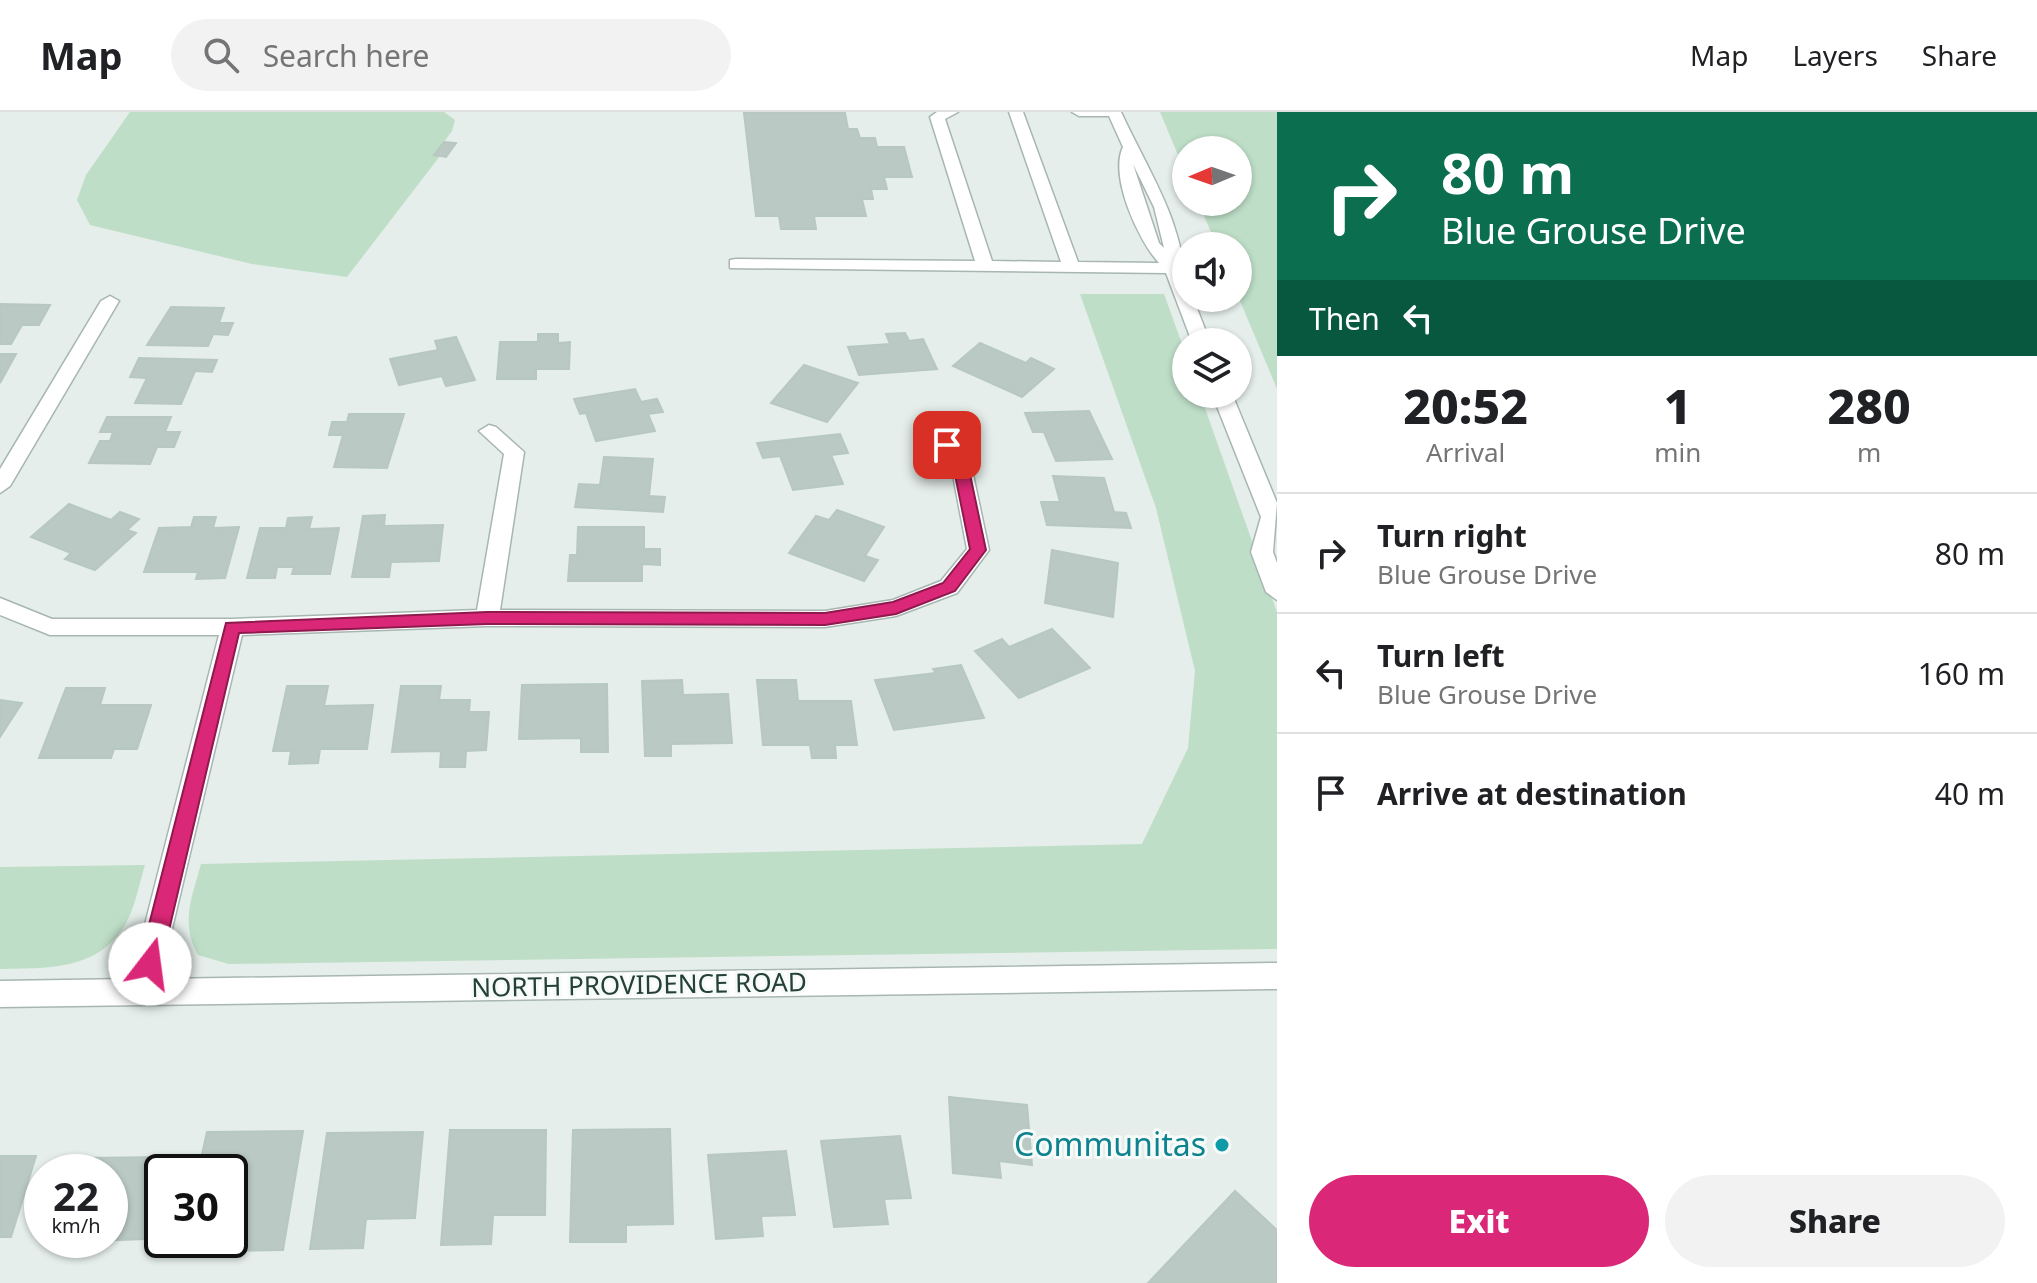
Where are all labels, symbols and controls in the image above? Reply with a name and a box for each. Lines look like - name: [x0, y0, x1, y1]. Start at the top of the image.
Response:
- search box: [171, 19, 731, 91]
- text: Map: [40, 29, 123, 81]
- icon: search: [199, 33, 243, 77]
- text: Search here: [263, 35, 430, 76]
- text: Map: [1690, 36, 1748, 74]
- text: Layers: [1792, 36, 1878, 74]
- text: Share: [1922, 36, 1997, 74]
- text: 80 m: [1441, 134, 1574, 210]
- north arrow: [1172, 136, 1252, 216]
- map controls: [1172, 136, 1252, 408]
- icon: right: [1309, 144, 1413, 248]
- text: Blue Grouse Drive: [1441, 206, 1746, 255]
- button: sound: [1172, 232, 1252, 312]
- icon: left: [1396, 296, 1440, 340]
- text: Then: [1309, 298, 1380, 339]
- button: layers: [1172, 328, 1252, 408]
- text: 20:52: [1403, 373, 1528, 438]
- text: 1: [1664, 373, 1692, 438]
- text: 280: [1828, 373, 1911, 438]
- pin: [913, 411, 981, 479]
- icon: arrive: [925, 423, 969, 467]
- text: Arrival: [1426, 434, 1505, 470]
- text: min: [1654, 434, 1701, 470]
- text: m: [1857, 434, 1881, 470]
- text: Turn right: [1377, 515, 1527, 556]
- icon: right: [1309, 531, 1353, 575]
- text: 80 m: [1935, 533, 2005, 574]
- text: Blue Grouse Drive: [1377, 556, 1597, 592]
- text: Turn left: [1377, 635, 1505, 676]
- icon: left: [1309, 651, 1353, 695]
- text: 160 m: [1918, 653, 2005, 694]
- text: Blue Grouse Drive: [1377, 676, 1597, 712]
- icon: arrive: [1309, 771, 1353, 815]
- text: Arrive at destination: [1377, 773, 1687, 814]
- text: 40 m: [1935, 773, 2005, 814]
- position arrow: [108, 922, 192, 1006]
- street label: NORTH PROVIDENCE ROAD: [471, 963, 807, 1005]
- place label: Communitas: [1014, 1122, 1206, 1165]
- marker: Communitas: [1213, 1136, 1231, 1154]
- speed limit sign: 30: [144, 1154, 248, 1258]
- text: 22: [53, 1168, 99, 1223]
- button: Exit: [1309, 1175, 1649, 1267]
- button: Share: [1665, 1175, 2005, 1267]
- text: km/h: [51, 1212, 101, 1239]

